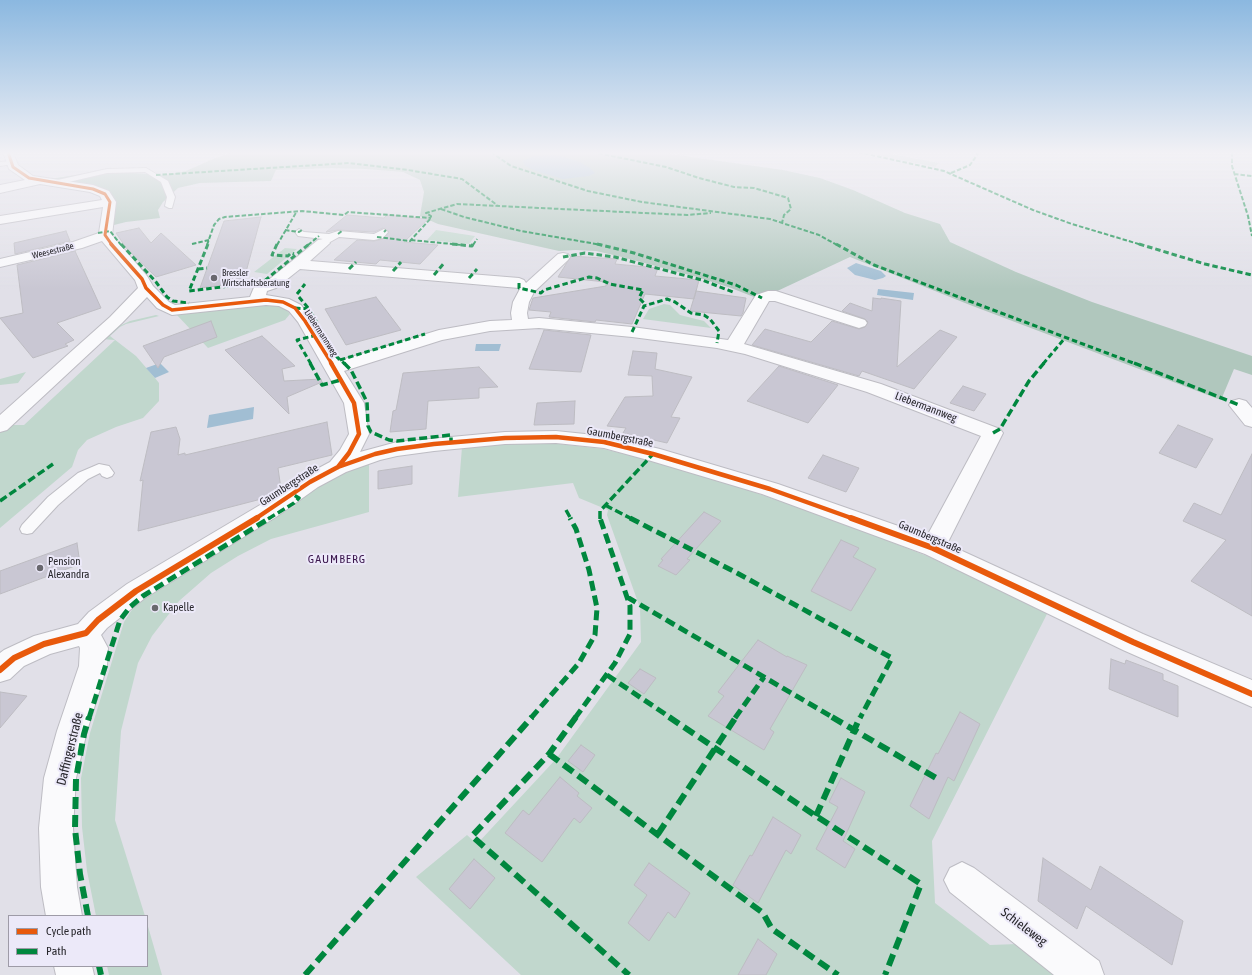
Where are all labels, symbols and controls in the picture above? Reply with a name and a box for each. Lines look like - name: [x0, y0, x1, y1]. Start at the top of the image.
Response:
- street label: Weesestraße: [31, 241, 75, 261]
- place label: Bressler Wirtschaftsberatung: [222, 268, 289, 289]
- marker: Bressler Wirtschaftsberatung: [209, 273, 219, 283]
- street label: Liebermannweg: [302, 308, 340, 358]
- street label: Liebermannweg: [893, 389, 959, 425]
- street label: Gaumbergstraße: [586, 424, 654, 450]
- street label: Gaumbergstraße: [257, 461, 321, 509]
- street label: Gaumbergstraße: [896, 518, 964, 556]
- district label: GAUMBERG: [308, 552, 366, 566]
- place label: Pension Alexandra: [48, 555, 89, 581]
- marker: Pension Alexandra: [35, 563, 45, 573]
- place label: Kapelle: [163, 601, 194, 615]
- marker: Kapelle: [150, 603, 160, 613]
- street label: Daffingerstraße: [53, 711, 87, 787]
- street label: Schieleweg: [998, 905, 1050, 949]
- legend: [8, 915, 148, 967]
- text: Cycle path: [46, 924, 91, 938]
- text: Path: [46, 944, 67, 958]

